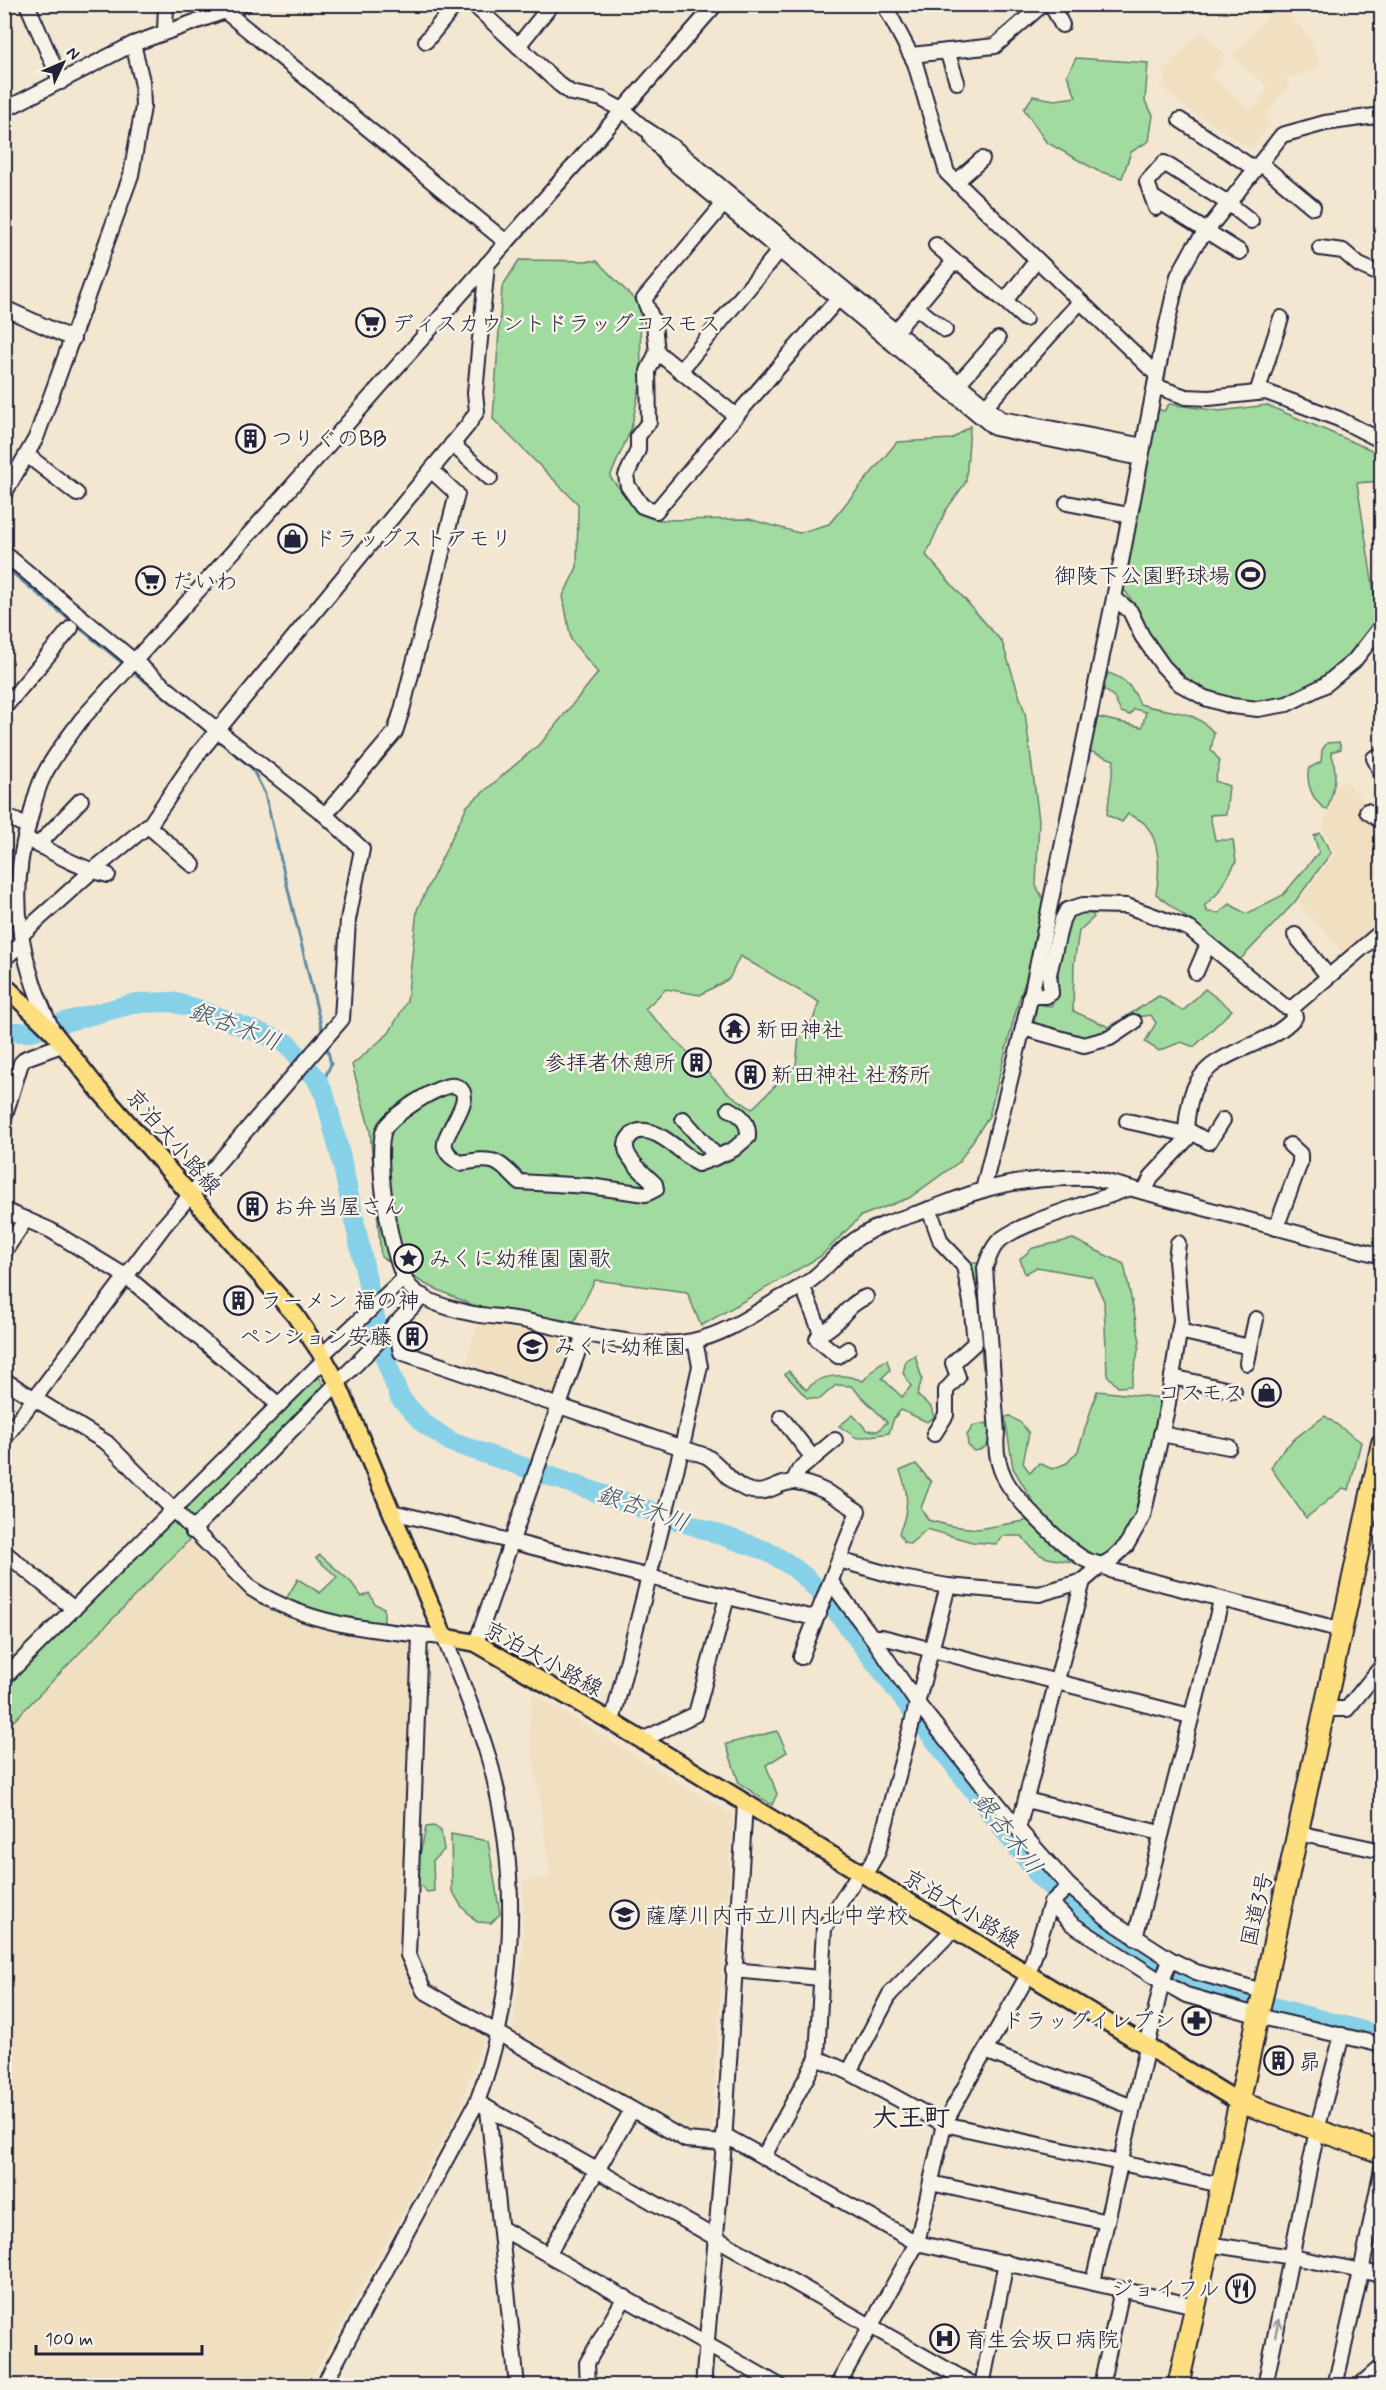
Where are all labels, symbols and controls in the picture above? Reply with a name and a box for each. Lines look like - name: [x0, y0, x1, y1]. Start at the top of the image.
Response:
- north arrow: [33, 33, 93, 93]
- text: N: [61, 42, 84, 65]
- supermarket icon: ディスカウントドラッグコスモス: [355, 307, 387, 339]
- place label: ディスカウントドラッグコスモス: [392, 311, 721, 339]
- building icon: つりぐのBB: [234, 422, 266, 454]
- place label: つりぐのBB: [271, 426, 387, 454]
- shop icon: ドラッグストアモリ: [277, 522, 309, 554]
- place label: ドラッグストアモリ: [314, 526, 512, 554]
- sports icon: 御陵下公園野球場: [1235, 559, 1267, 591]
- place label: 御陵下公園野球場: [1054, 563, 1230, 591]
- supermarket icon: だいわ: [135, 565, 167, 597]
- place label: だいわ: [172, 569, 238, 597]
- water label: 銀杏木川: [184, 996, 285, 1059]
- temple icon: 新田神社: [719, 1013, 751, 1045]
- place label: 新田神社: [756, 1017, 844, 1045]
- building icon: 参拝者休憩所: [681, 1046, 713, 1078]
- place label: 参拝者休憩所: [544, 1050, 676, 1078]
- building icon: 新田神社 社務所: [734, 1058, 766, 1090]
- place label: 新田神社 社務所: [771, 1062, 931, 1090]
- street label: 京泊大小路線: [119, 1083, 226, 1201]
- building icon: お弁当屋さん: [236, 1190, 268, 1222]
- place label: お弁当屋さん: [273, 1194, 405, 1222]
- place icon: みくに幼稚園 園歌: [392, 1242, 424, 1274]
- place label: みくに幼稚園 園歌: [429, 1246, 611, 1274]
- building icon: ラーメン 福の神: [223, 1284, 255, 1316]
- place label: ラーメン 福の神: [260, 1288, 420, 1316]
- building icon: ペンション安藤: [397, 1320, 429, 1352]
- place label: ペンション安藤: [239, 1324, 392, 1352]
- school or university icon: みくに幼稚園: [517, 1330, 549, 1362]
- place label: みくに幼稚園: [554, 1334, 686, 1362]
- shop icon: コスモス: [1250, 1376, 1282, 1408]
- place label: コスモス: [1158, 1380, 1245, 1408]
- water label: 銀杏木川: [592, 1479, 693, 1540]
- street label: 京泊大小路線: [479, 1616, 608, 1704]
- water label: 銀杏木川: [965, 1787, 1049, 1881]
- street label: 京泊大小路線: [897, 1864, 1025, 1956]
- street label: 国道3号: [1236, 1869, 1280, 1950]
- school or university icon: 薩摩川内市立川内北中学校: [608, 1899, 640, 1931]
- place label: 薩摩川内市立川内北中学校: [645, 1903, 909, 1931]
- pharmacy icon: ドラッグイレブン: [1181, 2004, 1213, 2036]
- place label: ドラッグイレブン: [1003, 2008, 1176, 2036]
- building icon: 昴: [1262, 2045, 1294, 2077]
- place label: 昴: [1299, 2049, 1321, 2077]
- district label: 大王町: [872, 2102, 950, 2136]
- restaurant icon: ジョイフル: [1225, 2272, 1257, 2304]
- place label: ジョイフル: [1111, 2276, 1220, 2304]
- scale bar: [36, 2318, 202, 2356]
- one-way arrow: [1272, 2319, 1283, 2339]
- hospital icon: 育生会坂口病院: [928, 2323, 960, 2355]
- place label: 育生会坂口病院: [965, 2327, 1119, 2355]
- text: 100 m: [45, 2328, 93, 2352]

